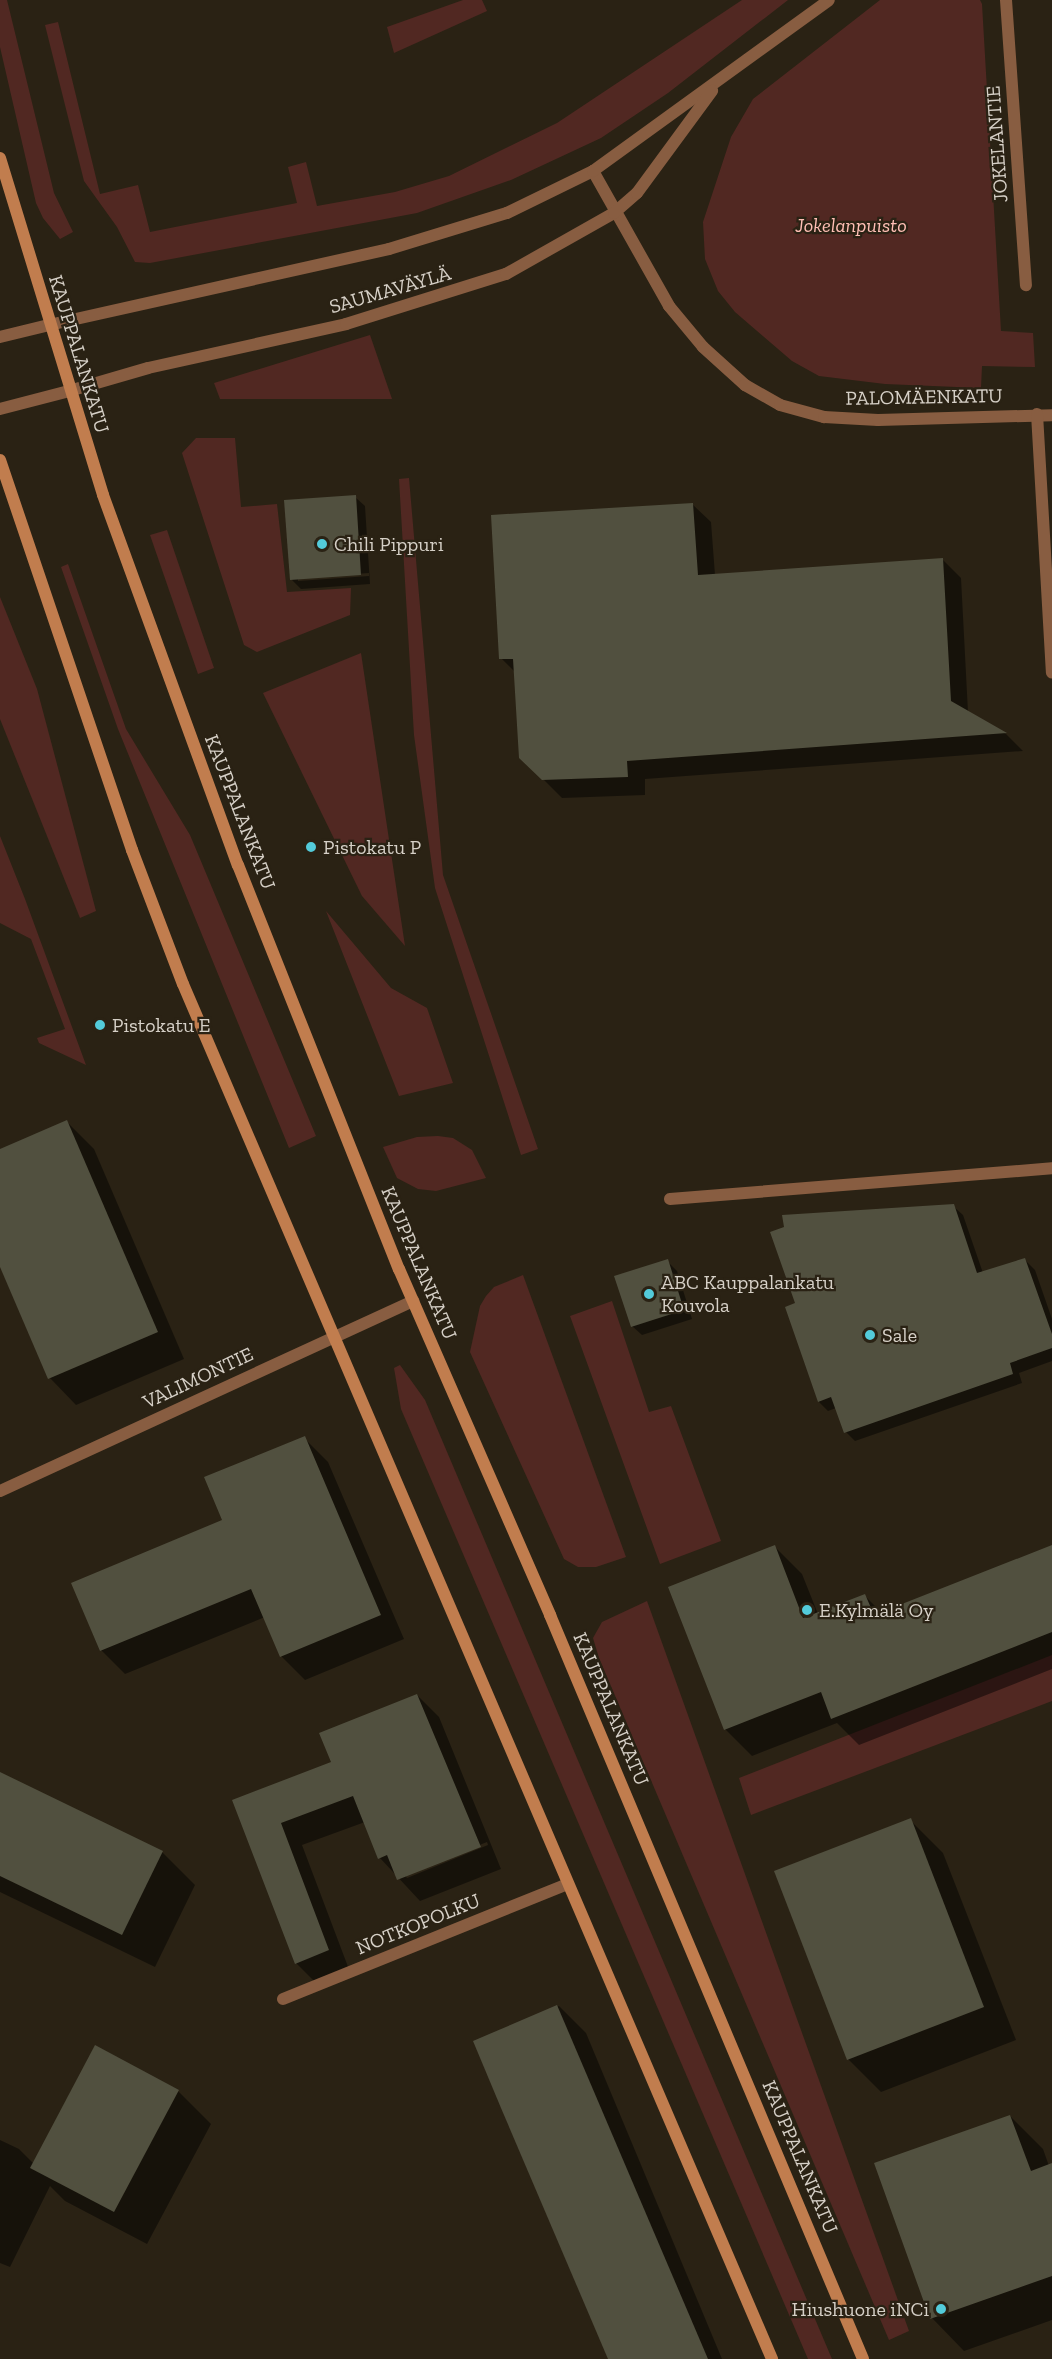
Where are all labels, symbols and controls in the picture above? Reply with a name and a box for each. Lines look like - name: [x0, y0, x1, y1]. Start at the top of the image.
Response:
- street label: JOKELANTIE: [981, 85, 1013, 203]
- park label: Jokelanpuisto: [795, 213, 907, 237]
- street label: SAUMAVÄYLÄ: [327, 261, 453, 319]
- street label: KAUPPALANKATU: [44, 272, 114, 436]
- street label: PALOMÄENKATU: [845, 384, 1003, 410]
- place label: Chili Pippuri: [334, 532, 443, 556]
- marker: Chili Pippuri: [315, 537, 329, 551]
- street label: KAUPPALANKATU: [199, 731, 281, 893]
- place label: Pistokatu P: [323, 835, 421, 859]
- marker: Pistokatu P: [304, 840, 318, 854]
- place label: Pistokatu E: [112, 1013, 211, 1037]
- marker: Pistokatu E: [93, 1018, 107, 1032]
- street label: KAUPPALANKATU: [376, 1183, 462, 1343]
- place label: ABC Kauppalankatu Kouvola: [661, 1270, 834, 1317]
- marker: ABC Kauppalankatu Kouvola: [642, 1287, 656, 1301]
- place label: Sale: [882, 1323, 917, 1347]
- marker: Sale: [863, 1328, 877, 1342]
- street label: VALIMONTIE: [139, 1342, 257, 1414]
- place label: E.Kylmälä Oy: [819, 1598, 933, 1622]
- marker: E.Kylmälä Oy: [800, 1603, 814, 1617]
- street label: KAUPPALANKATU: [568, 1629, 654, 1789]
- street label: NOTKOPOLKU: [352, 1888, 484, 1960]
- street label: KAUPPALANKATU: [757, 2077, 843, 2237]
- place label: Hiushuone iNCi: [792, 2297, 929, 2321]
- marker: Hiushuone iNCi: [934, 2302, 948, 2316]

